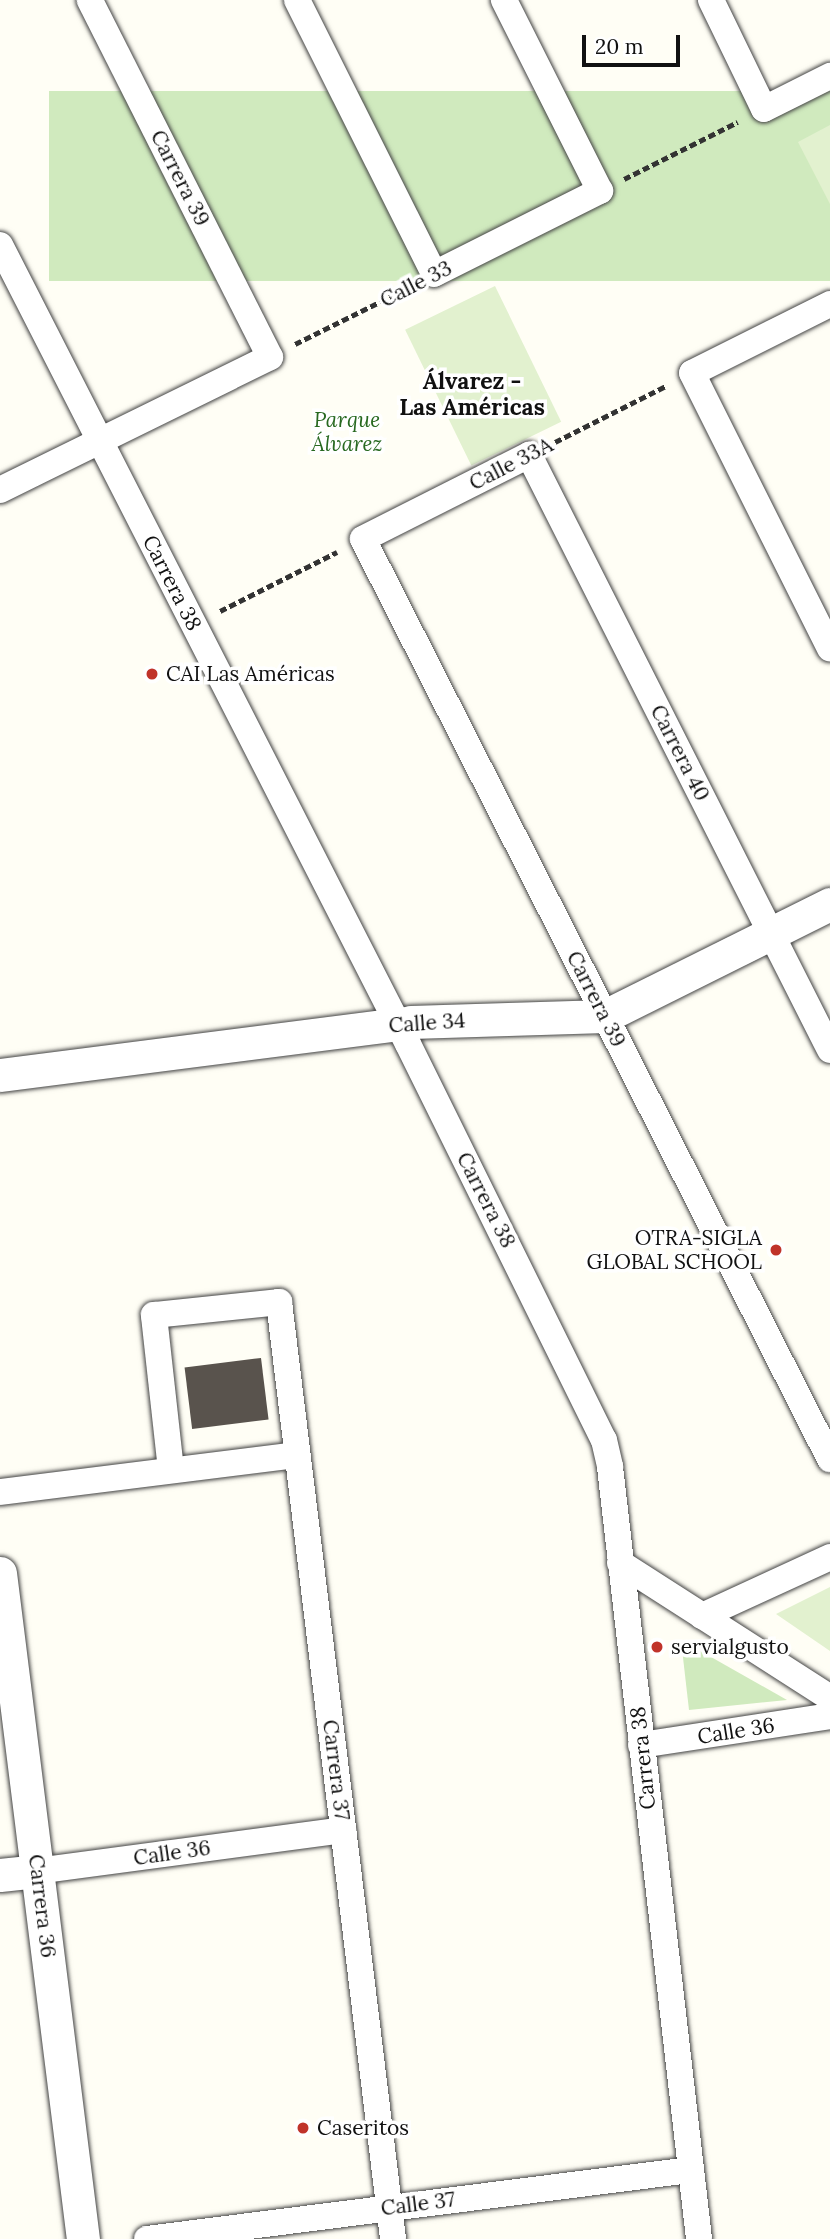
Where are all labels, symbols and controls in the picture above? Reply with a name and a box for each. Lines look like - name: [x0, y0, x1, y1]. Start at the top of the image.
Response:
- scale bar: [585, 21, 683, 65]
- text: 20 m: [595, 33, 644, 60]
- street label: Carrera 39: [145, 126, 215, 230]
- street label: Calle 33: [376, 255, 456, 313]
- district label: Álvarez - Las Américas: [399, 367, 545, 421]
- park label: Parque Álvarez: [312, 407, 382, 457]
- street label: Calle 33A: [465, 432, 557, 496]
- street label: Carrera 38: [137, 531, 207, 635]
- place label: CAI Las Américas: [166, 661, 335, 687]
- marker: CAI Las Américas: [144, 666, 160, 682]
- street label: Carrera 40: [645, 701, 715, 805]
- street label: Carrera 39: [561, 947, 631, 1051]
- street label: Calle 34: [388, 1008, 466, 1038]
- street label: Carrera 38: [451, 1148, 521, 1252]
- place label: OTRA-SIGLA GLOBAL SCHOOL: [587, 1225, 762, 1275]
- marker: OTRA-SIGLA GLOBAL SCHOOL: [768, 1242, 784, 1258]
- place label: servialgusto: [671, 1634, 789, 1660]
- marker: servialgusto: [649, 1639, 665, 1655]
- street label: Carrera 38: [625, 1705, 661, 1811]
- street label: Calle 36: [696, 1712, 776, 1750]
- street label: Carrera 37: [317, 1718, 355, 1822]
- street label: Calle 36: [132, 1835, 212, 1871]
- street label: Carrera 36: [23, 1853, 61, 1959]
- place label: Caseritos: [317, 2115, 409, 2141]
- marker: Caseritos: [295, 2120, 311, 2136]
- street label: Calle 37: [379, 2187, 457, 2221]

